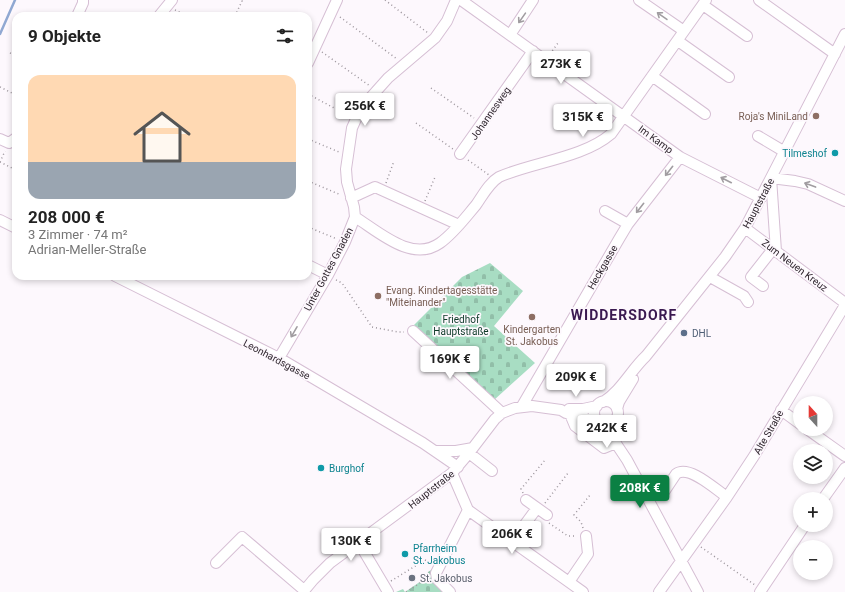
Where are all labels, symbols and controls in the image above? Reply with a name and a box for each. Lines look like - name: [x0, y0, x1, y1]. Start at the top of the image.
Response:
- one-way arrow: [518, 12, 526, 23]
- one-way arrow: [656, 12, 667, 20]
- icon: filters: [274, 25, 296, 47]
- text: 9 Objekte: [28, 26, 101, 46]
- pin: 273K €: [528, 51, 594, 85]
- text: 273K €: [540, 56, 582, 71]
- street label: Johannesweg: [468, 85, 513, 142]
- pin: 256K €: [332, 93, 398, 127]
- text: 256K €: [344, 98, 386, 113]
- icon: home: [126, 101, 198, 173]
- pin: 315K €: [550, 104, 616, 138]
- text: 315K €: [562, 109, 604, 124]
- place label: Roja's MiniLand: [739, 111, 808, 122]
- marker: Roja's MiniLand: [811, 111, 821, 121]
- street label: Im Kamp: [636, 123, 675, 156]
- place label: Tilmeshof: [782, 148, 828, 159]
- marker: Tilmeshof: [830, 148, 840, 158]
- one-way arrow: [665, 165, 673, 176]
- one-way arrow: [720, 176, 732, 184]
- street label: Hauptstraße: [741, 176, 776, 230]
- one-way arrow: [804, 181, 816, 189]
- one-way arrow: [636, 203, 644, 214]
- text: 208 000 €: [28, 207, 105, 227]
- street label: Unter Gottes Gnaden: [302, 226, 355, 313]
- text: 3 Zimmer · 74 m²: [28, 227, 127, 242]
- street label: Zum Neuen Kreuz: [760, 237, 830, 294]
- text: Adrian-Meller-Straße: [28, 242, 147, 257]
- street label: Heckgasse: [585, 243, 620, 291]
- place label: Evang. Kindertagesstätte "Miteinander": [386, 285, 497, 308]
- marker: Evang. Kindertagesstätte "Miteinander": [373, 291, 383, 301]
- district label: WIDDERSDORF: [571, 307, 677, 323]
- marker: Kindergarten St. Jakobus: [527, 312, 537, 322]
- park label: Friedhof Hauptstraße: [433, 314, 489, 337]
- place label: Kindergarten St. Jakobus: [503, 324, 561, 347]
- one-way arrow: [289, 326, 297, 338]
- marker: DHL: [679, 328, 689, 338]
- place label: DHL: [692, 328, 712, 339]
- street label: Leonhardsgasse: [242, 337, 312, 382]
- pin: 169K €: [417, 346, 483, 380]
- text: 169K €: [429, 351, 471, 366]
- pin: 209K €: [543, 364, 609, 398]
- text: 209K €: [555, 369, 597, 384]
- north arrow: [793, 396, 833, 436]
- map controls: [793, 396, 833, 580]
- street label: Alte Straße: [751, 408, 785, 456]
- pin: 242K €: [574, 415, 640, 449]
- text: 242K €: [586, 420, 628, 435]
- button: layers: [793, 444, 833, 484]
- marker: Burghof: [316, 463, 326, 473]
- place label: Burghof: [329, 463, 365, 474]
- street label: Hauptstraße: [406, 468, 456, 511]
- pin: 208K €: [607, 475, 673, 509]
- text: 208K €: [619, 480, 661, 495]
- button: +: [793, 492, 833, 532]
- pin: 206K €: [479, 521, 545, 555]
- text: 206K €: [491, 526, 533, 541]
- pin: 130K €: [318, 528, 384, 562]
- text: 130K €: [330, 533, 372, 548]
- button: −: [793, 540, 833, 580]
- place label: Pfarrheim St. Jakobus: [413, 543, 465, 566]
- marker: Pfarrheim St. Jakobus: [400, 549, 410, 559]
- marker: St. Jakobus: [407, 573, 417, 583]
- place label: St. Jakobus: [420, 573, 472, 584]

